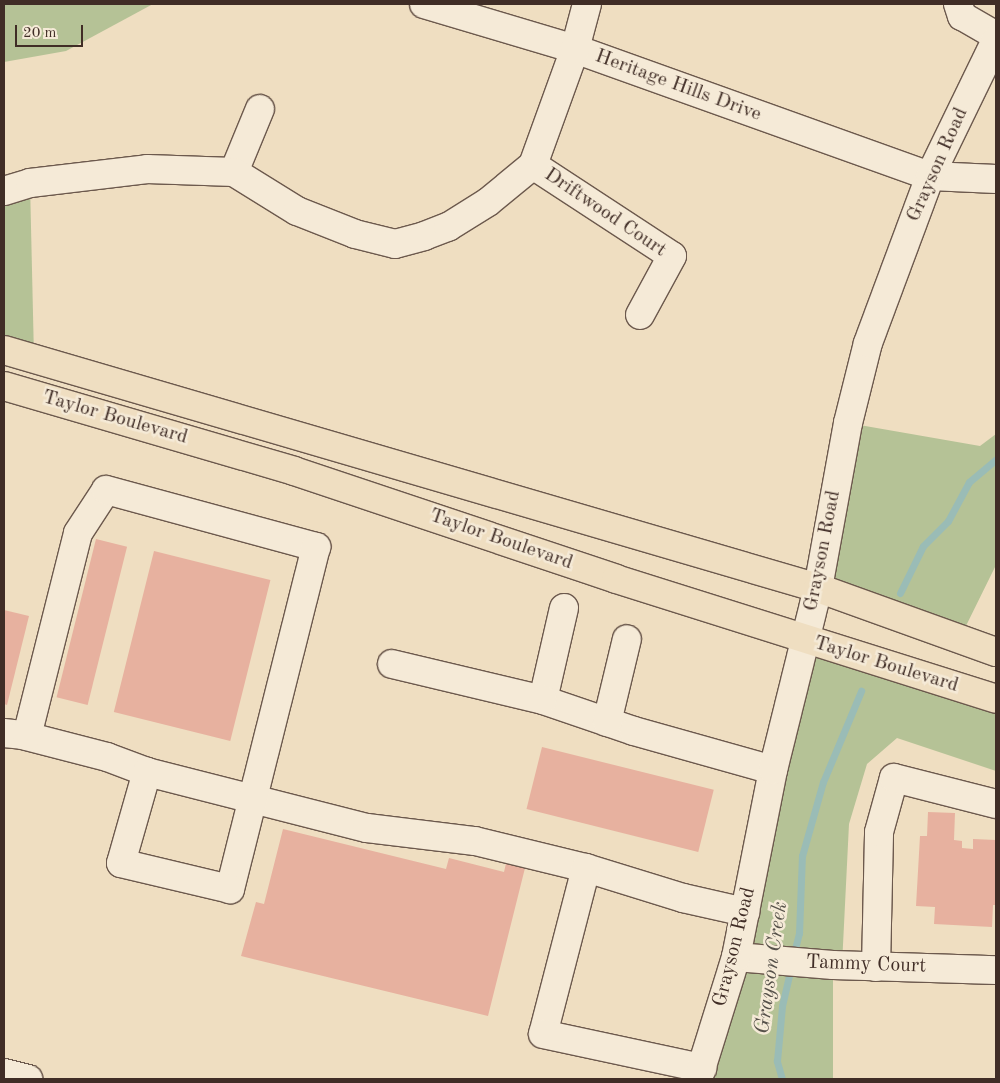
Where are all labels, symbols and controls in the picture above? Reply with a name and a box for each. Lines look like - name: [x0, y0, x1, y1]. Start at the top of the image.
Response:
- scale bar: [18, 15, 85, 47]
- text: 20 m: [23, 26, 57, 41]
- street label: Heritage Hills Drive: [592, 45, 764, 127]
- street label: Grayson Road: [902, 104, 974, 226]
- street label: Driftwood Court: [539, 163, 671, 263]
- street label: Taylor Boulevard: [40, 386, 190, 450]
- street label: Grayson Road: [800, 489, 846, 613]
- street label: Taylor Boulevard: [426, 504, 576, 576]
- street label: Taylor Boulevard: [811, 632, 961, 698]
- street label: Grayson Road: [709, 885, 761, 1009]
- water label: Grayson Creek: [750, 900, 794, 1036]
- street label: Tammy Court: [805, 951, 927, 979]

